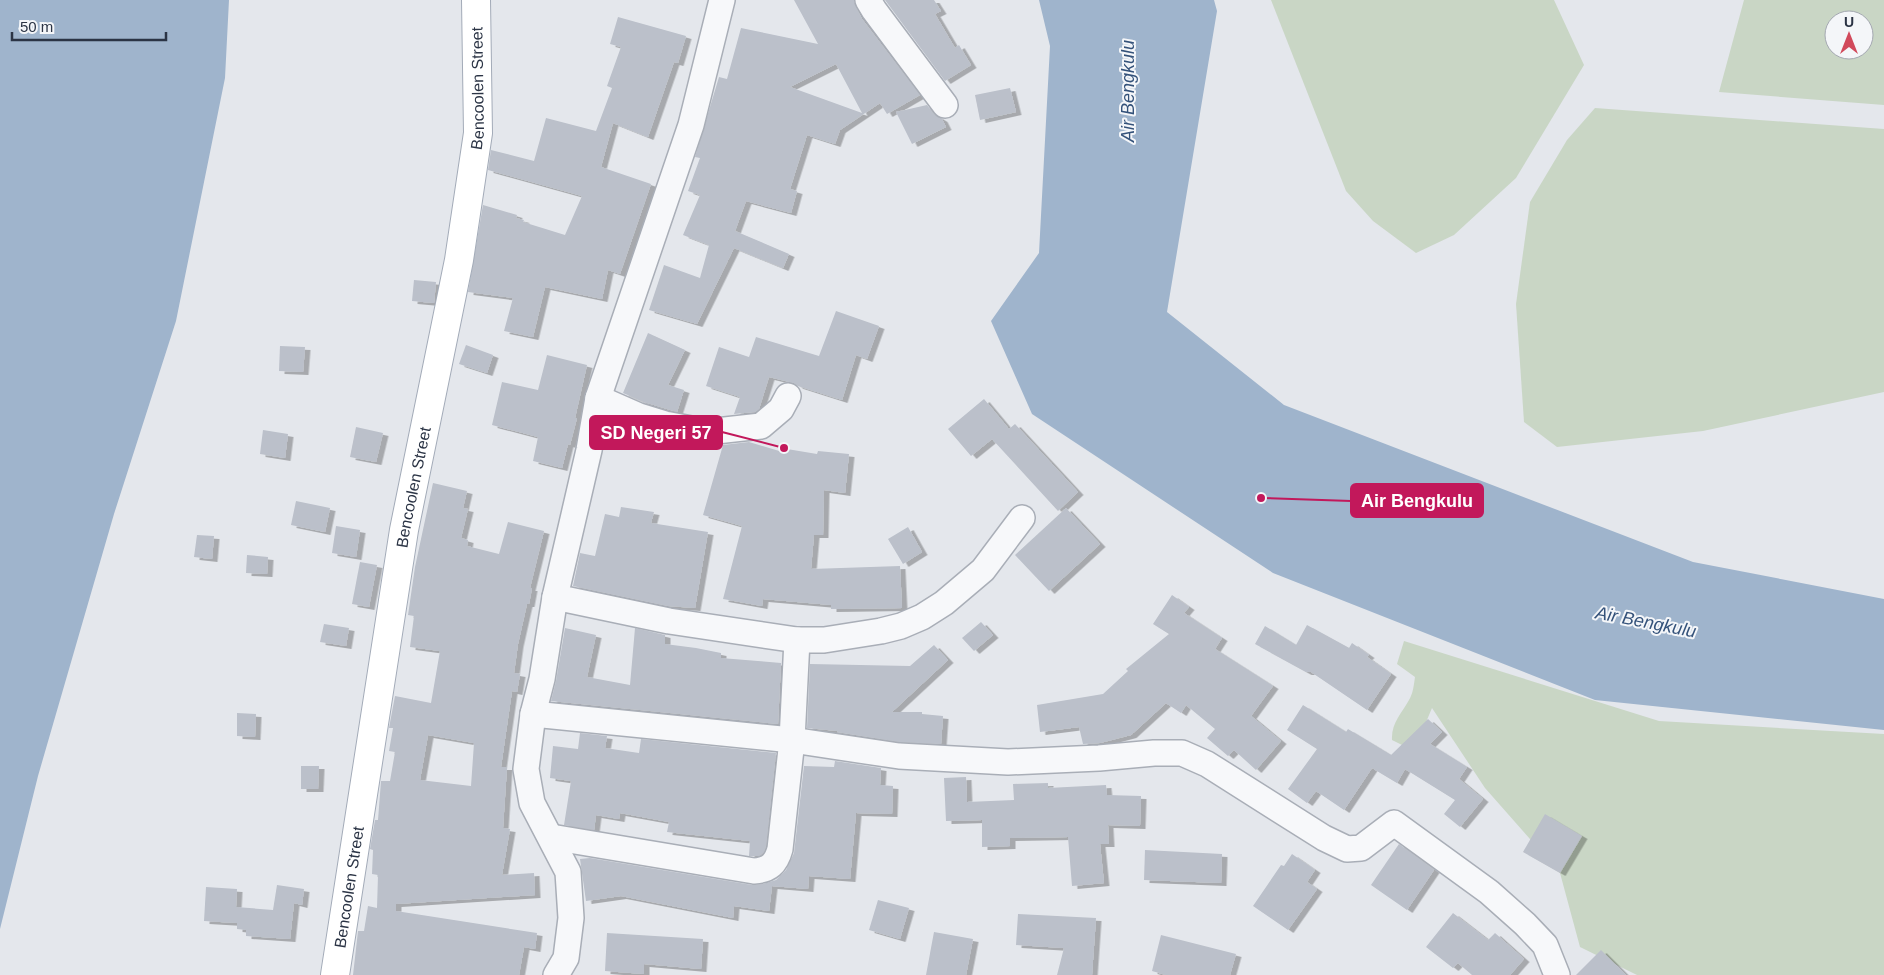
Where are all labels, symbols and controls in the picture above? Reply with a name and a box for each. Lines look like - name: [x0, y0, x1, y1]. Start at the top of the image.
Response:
- scale bar: [12, 10, 166, 42]
- north arrow: [1824, 10, 1874, 60]
- text: U: [1844, 14, 1854, 30]
- text: 50 m: [20, 18, 53, 35]
- street label: Bencoolen Street: [468, 26, 487, 151]
- water label: Air Bengkulu: [1118, 40, 1138, 143]
- callout: SD Negeri 57: [590, 416, 722, 449]
- text: SD Negeri 57: [600, 423, 712, 443]
- street label: Bencoolen Street: [393, 425, 434, 549]
- callout: Air Bengkulu: [1351, 484, 1483, 517]
- text: Air Bengkulu: [1361, 491, 1473, 511]
- water label: Air Bengkulu: [1593, 602, 1698, 642]
- street label: Bencoolen Street: [331, 825, 367, 949]

